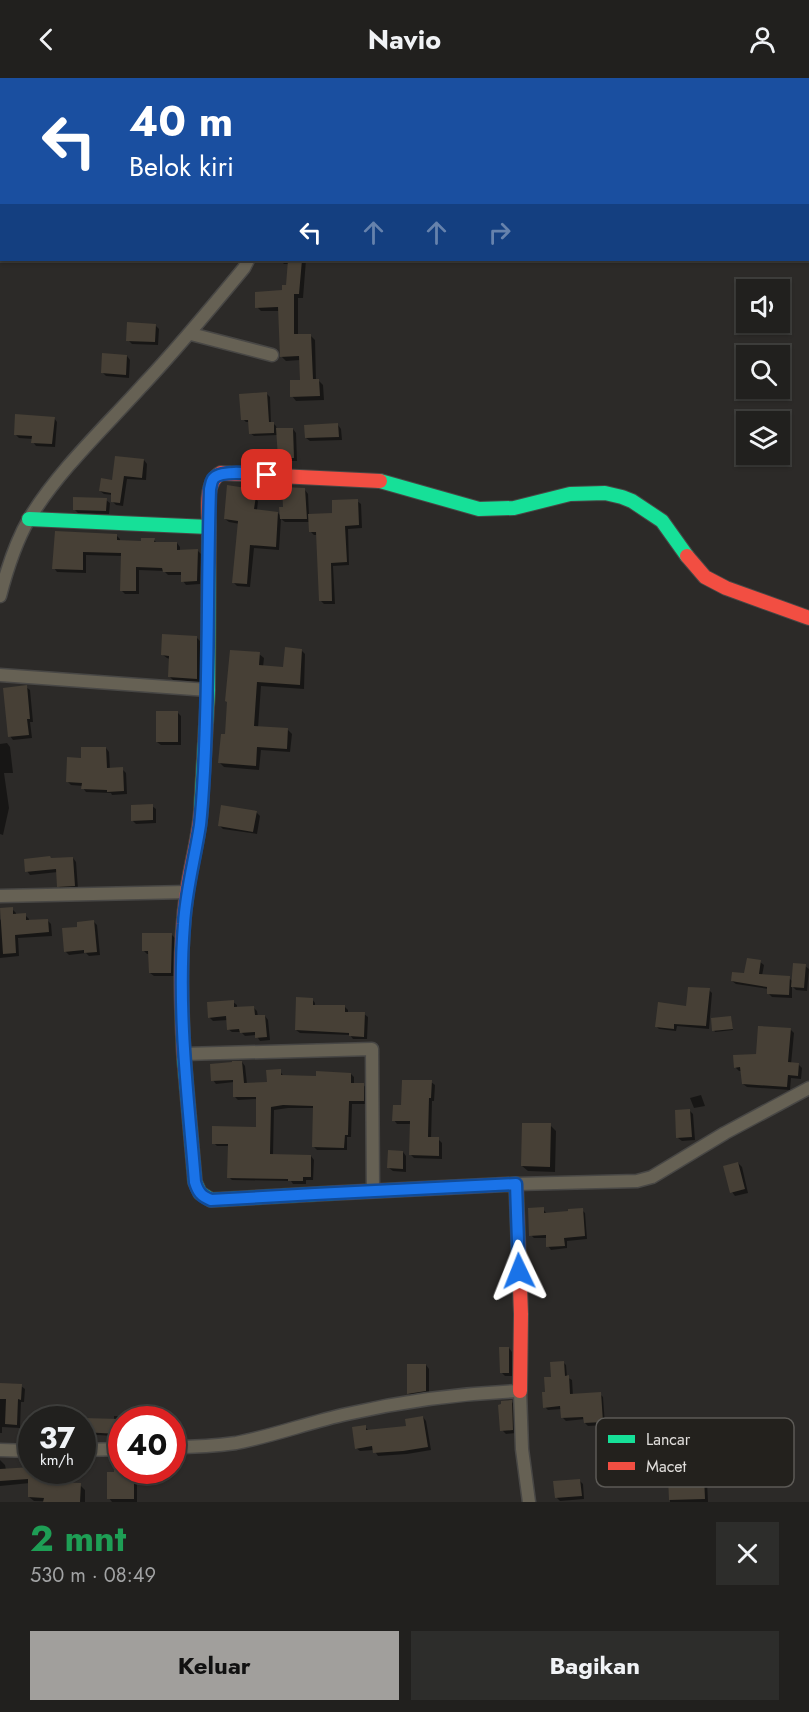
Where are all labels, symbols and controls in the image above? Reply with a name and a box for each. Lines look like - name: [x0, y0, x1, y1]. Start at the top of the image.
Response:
- text: Navio: [368, 20, 441, 59]
- icon: back: [30, 23, 63, 56]
- icon: person: [746, 23, 779, 56]
- text: 40 m: [129, 91, 233, 152]
- icon: left: [30, 102, 108, 180]
- text: Belok kiri: [129, 147, 234, 186]
- icon: left: [294, 216, 327, 249]
- icon: ahead: [357, 216, 390, 249]
- icon: ahead: [420, 216, 453, 249]
- icon: right: [483, 216, 516, 249]
- map controls: [736, 279, 790, 465]
- button: sound: [736, 279, 790, 333]
- button: search: [736, 345, 790, 399]
- button: layers: [736, 411, 790, 465]
- pin: [241, 449, 292, 500]
- icon: arrive: [250, 458, 283, 491]
- position arrow: [487, 1239, 551, 1303]
- speed limit sign: 40: [108, 1406, 186, 1484]
- text: 37: [39, 1416, 75, 1459]
- legend: [596, 1418, 794, 1487]
- text: Lancar: [646, 1428, 691, 1451]
- text: km/h: [40, 1449, 74, 1471]
- text: Macet: [646, 1455, 687, 1478]
- text: 2 mnt: [30, 1512, 126, 1564]
- button: close: [716, 1522, 779, 1585]
- text: 530 m · 08:49: [30, 1561, 156, 1590]
- button: Keluar: [30, 1631, 399, 1700]
- button: Bagikan: [411, 1631, 779, 1700]

